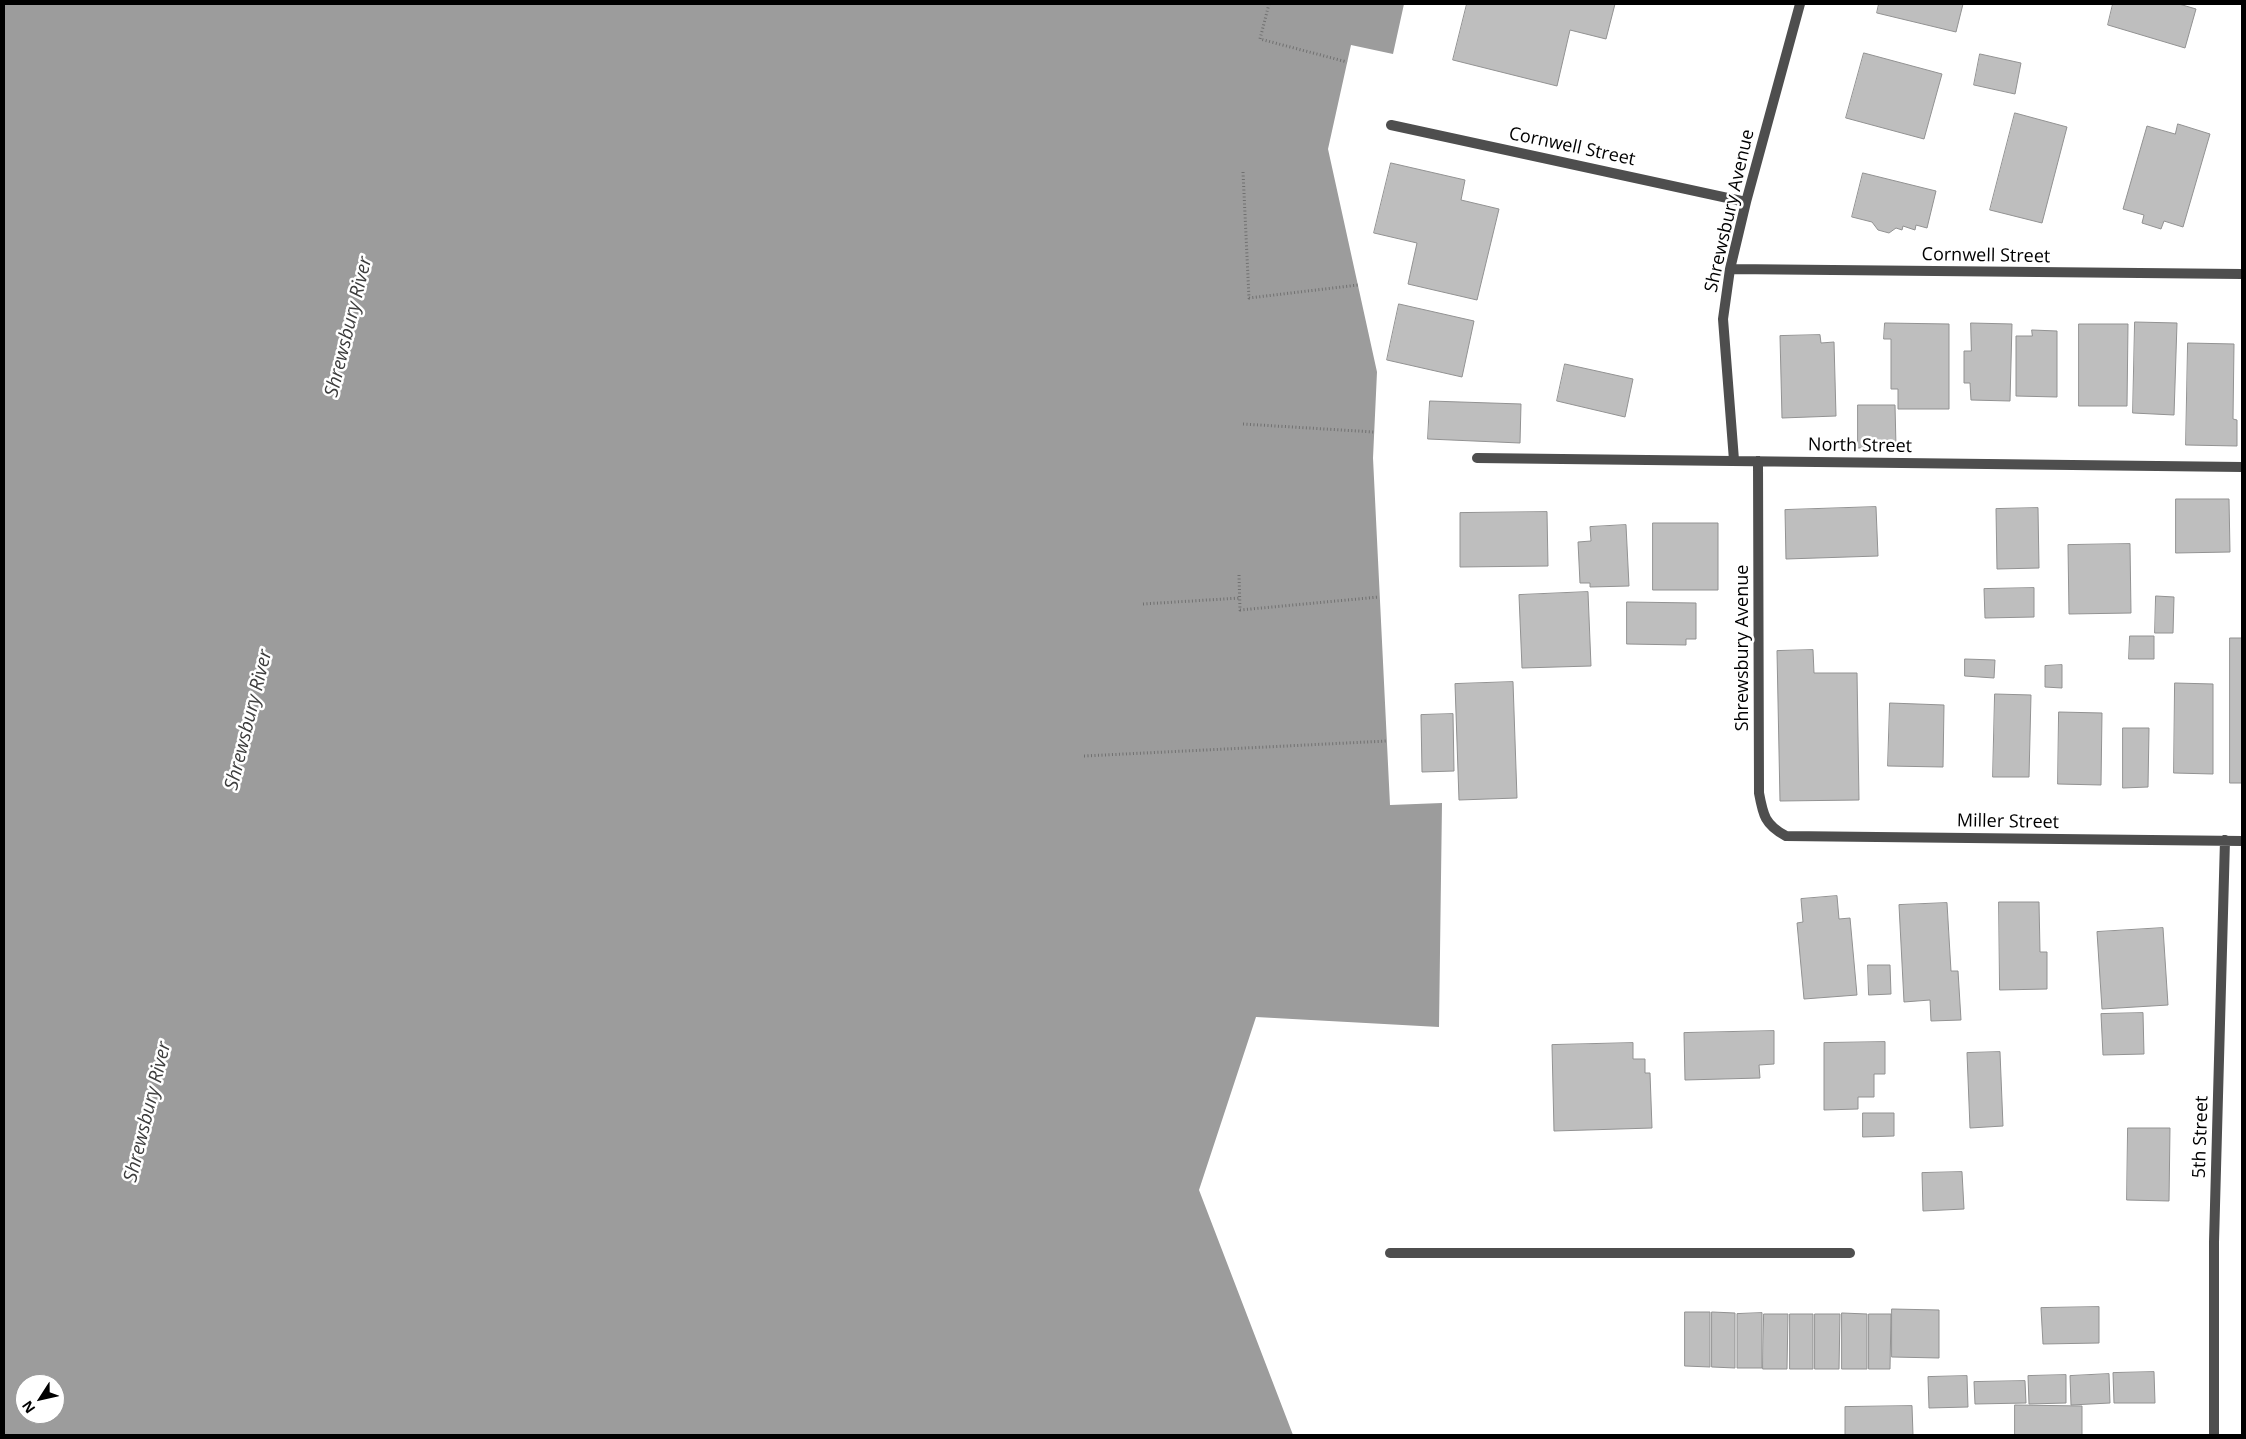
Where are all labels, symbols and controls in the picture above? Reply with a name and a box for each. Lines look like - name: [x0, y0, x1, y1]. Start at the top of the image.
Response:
- street label: Cornwell Street: [1507, 123, 1637, 171]
- street label: Shrewsbury Avenue: [1701, 127, 1759, 295]
- street label: Cornwell Street: [1921, 244, 2051, 268]
- water label: Shrewsbury River: [321, 254, 377, 400]
- street label: North Street: [1808, 434, 1912, 458]
- street label: Shrewsbury Avenue: [1732, 565, 1754, 731]
- water label: Shrewsbury River: [221, 647, 277, 793]
- street label: Miller Street: [1957, 810, 2059, 834]
- water label: Shrewsbury River: [120, 1039, 176, 1185]
- street label: 5th Street: [2189, 1095, 2213, 1179]
- north arrow: [15, 1374, 65, 1424]
- text: N: [17, 1397, 39, 1417]

